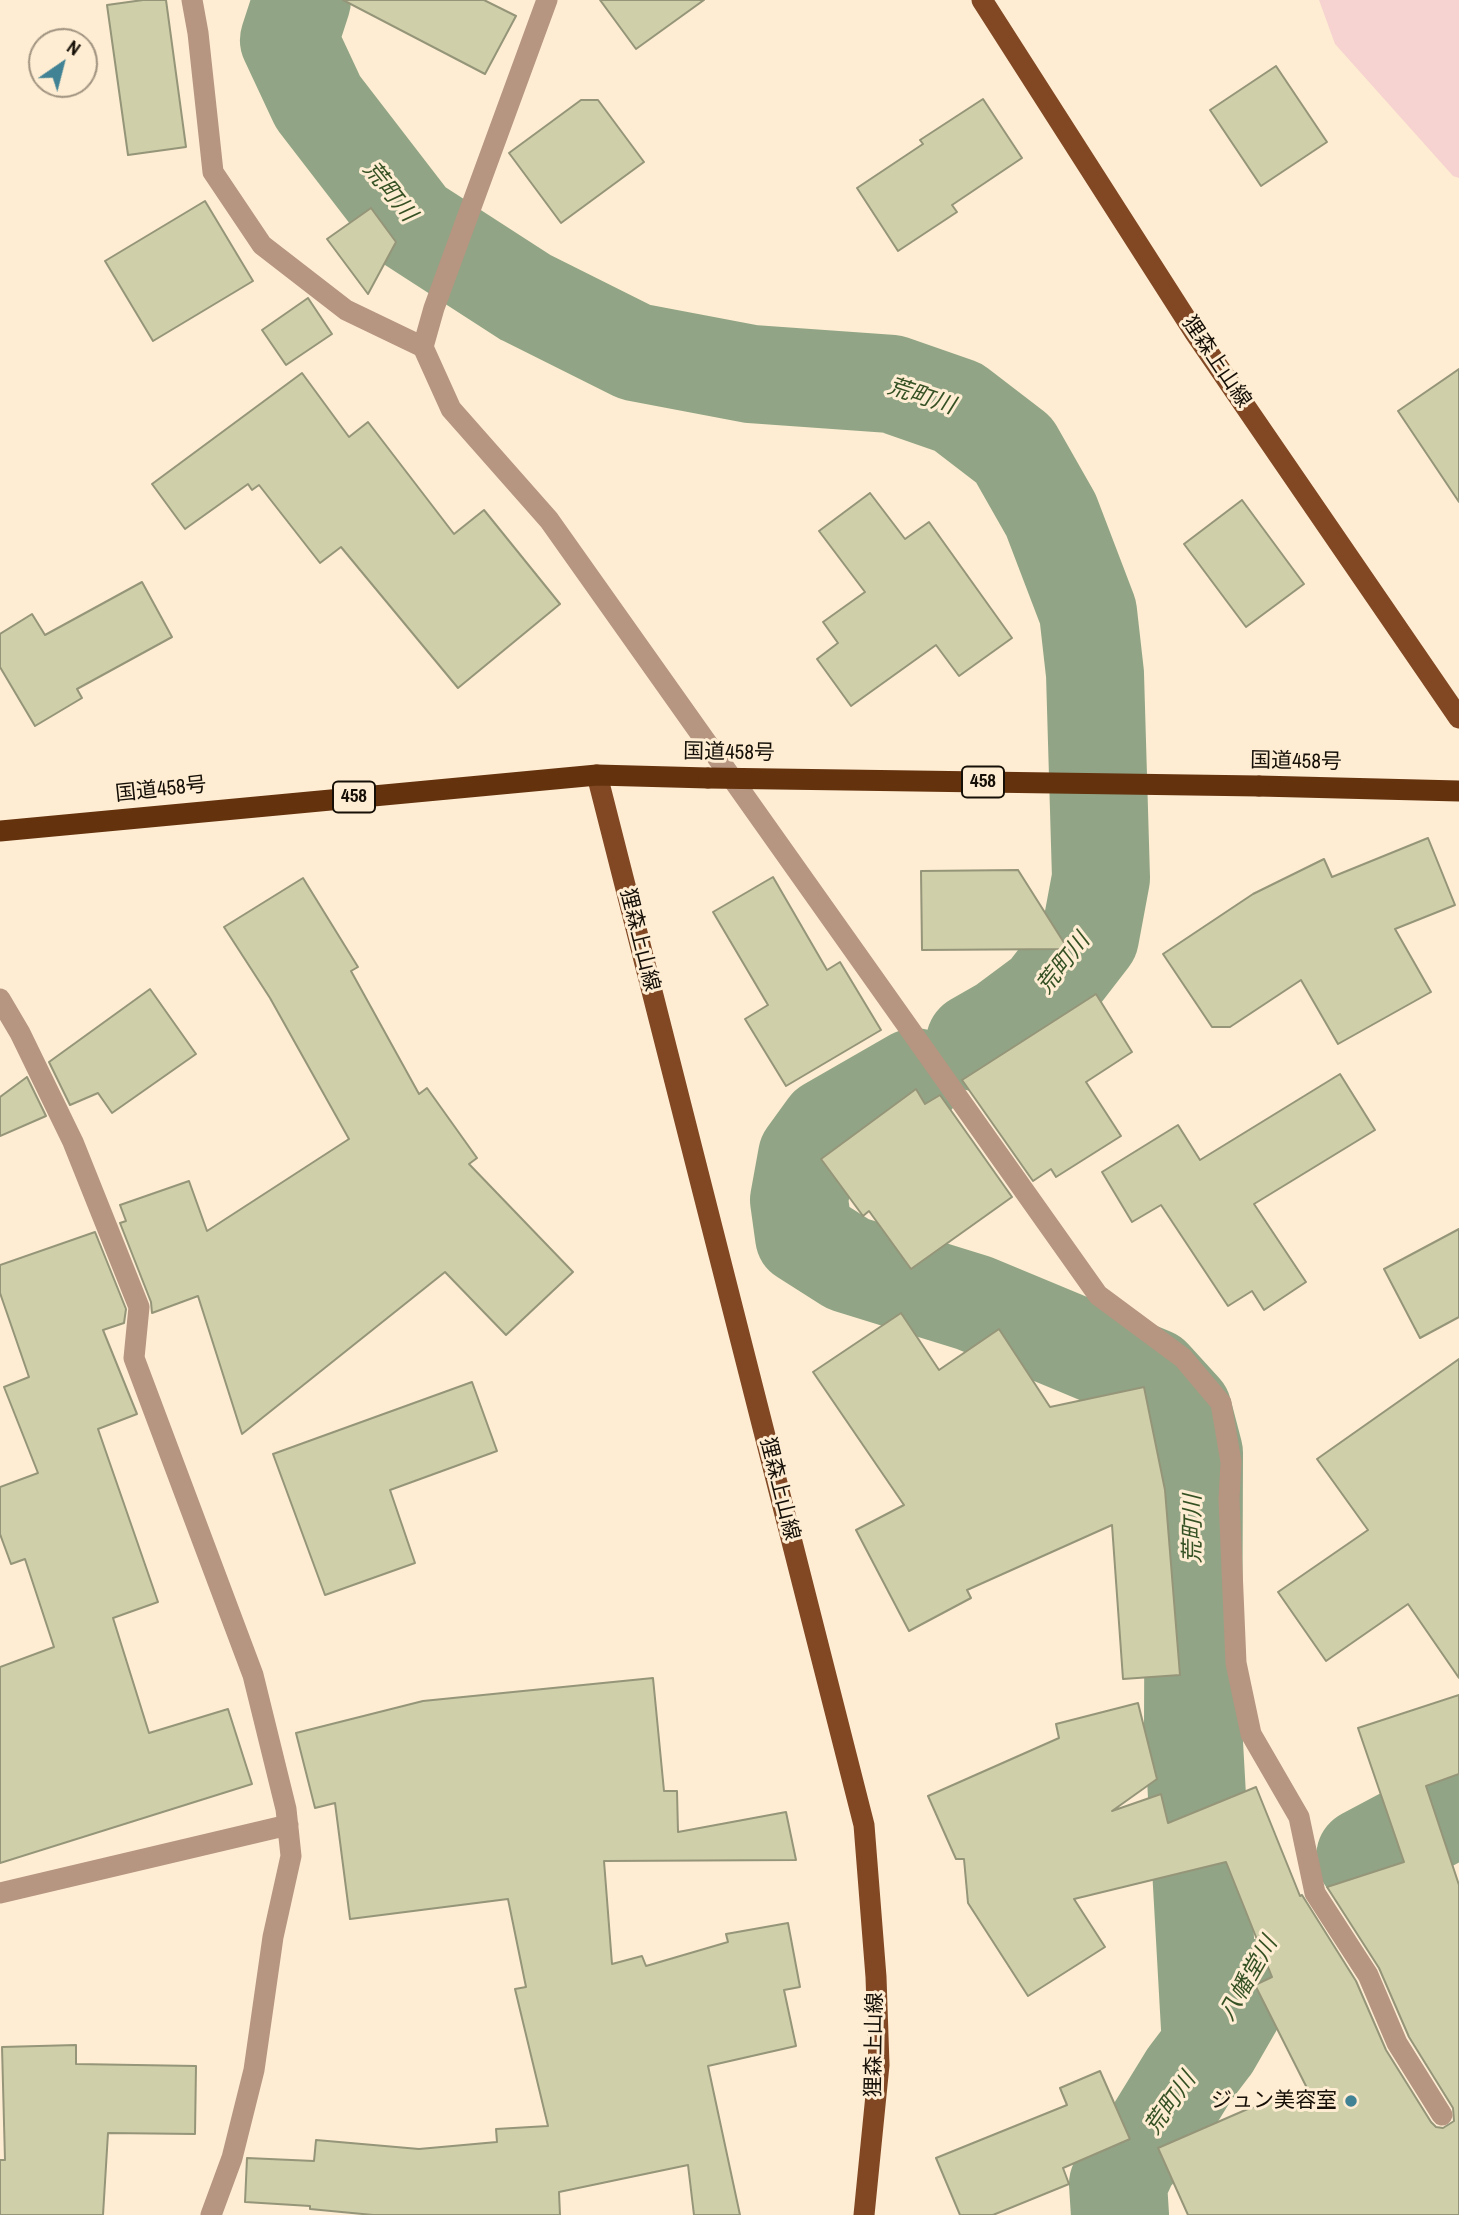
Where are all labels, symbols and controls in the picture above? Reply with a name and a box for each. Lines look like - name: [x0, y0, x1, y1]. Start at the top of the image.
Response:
- north arrow: [28, 28, 98, 98]
- text: N: [62, 34, 86, 61]
- water label: 荒町川: [357, 157, 421, 227]
- street label: 狸森上山線: [1176, 311, 1256, 413]
- water label: 荒町川: [884, 373, 958, 421]
- street label: 国道458号: [683, 740, 775, 766]
- street label: 国道458号: [1250, 749, 1342, 775]
- road number: 458: [962, 766, 1004, 797]
- street label: 国道458号: [114, 773, 208, 807]
- road number: 458: [333, 782, 375, 812]
- street label: 狸森上山線: [614, 886, 664, 994]
- water label: 荒町川: [1032, 928, 1096, 1000]
- street label: 狸森上山線: [754, 1435, 804, 1543]
- water label: 荒町川: [1180, 1495, 1208, 1563]
- water label: 八幡堂川: [1214, 1932, 1284, 2026]
- street label: 狸森上山線: [861, 1992, 889, 2098]
- water label: 荒町川: [1140, 2068, 1202, 2140]
- place label: ジュン美容室: [1211, 2088, 1337, 2114]
- marker: ジュン美容室: [1343, 2093, 1359, 2109]

